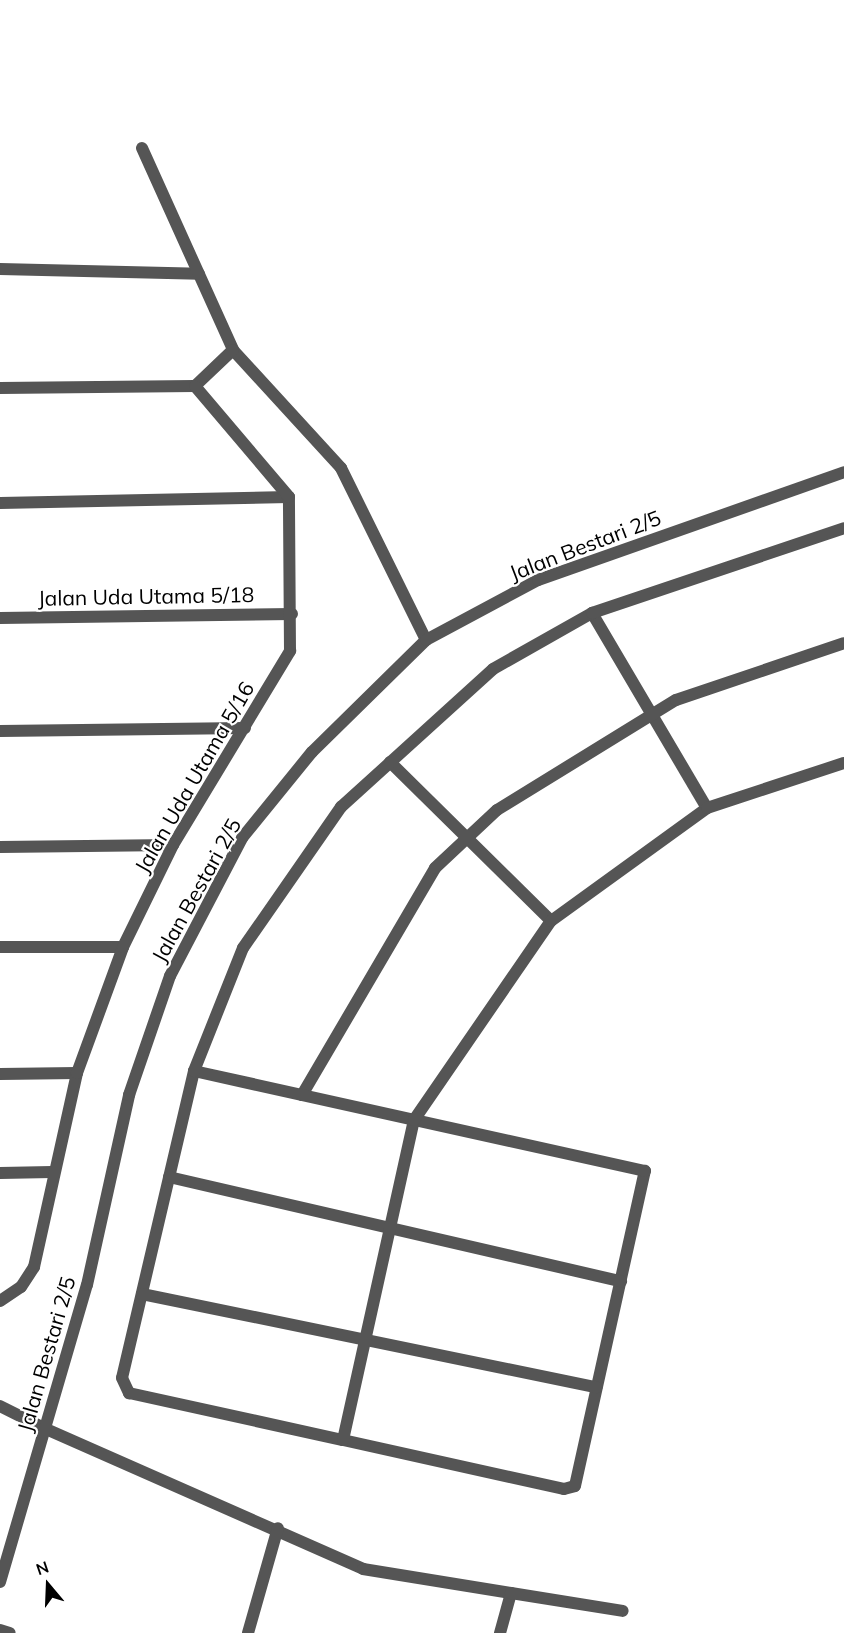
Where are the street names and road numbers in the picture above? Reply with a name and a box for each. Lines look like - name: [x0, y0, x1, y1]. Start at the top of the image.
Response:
- street label: Jalan Bestari 2/5: [506, 505, 664, 585]
- street label: Jalan Uda Utama 5/18: [38, 582, 254, 610]
- street label: Jalan Uda Utama 5/16: [129, 677, 259, 877]
- street label: Jalan Bestari 2/5: [146, 814, 246, 966]
- street label: Jalan Bestari 2/5: [12, 1274, 80, 1434]

